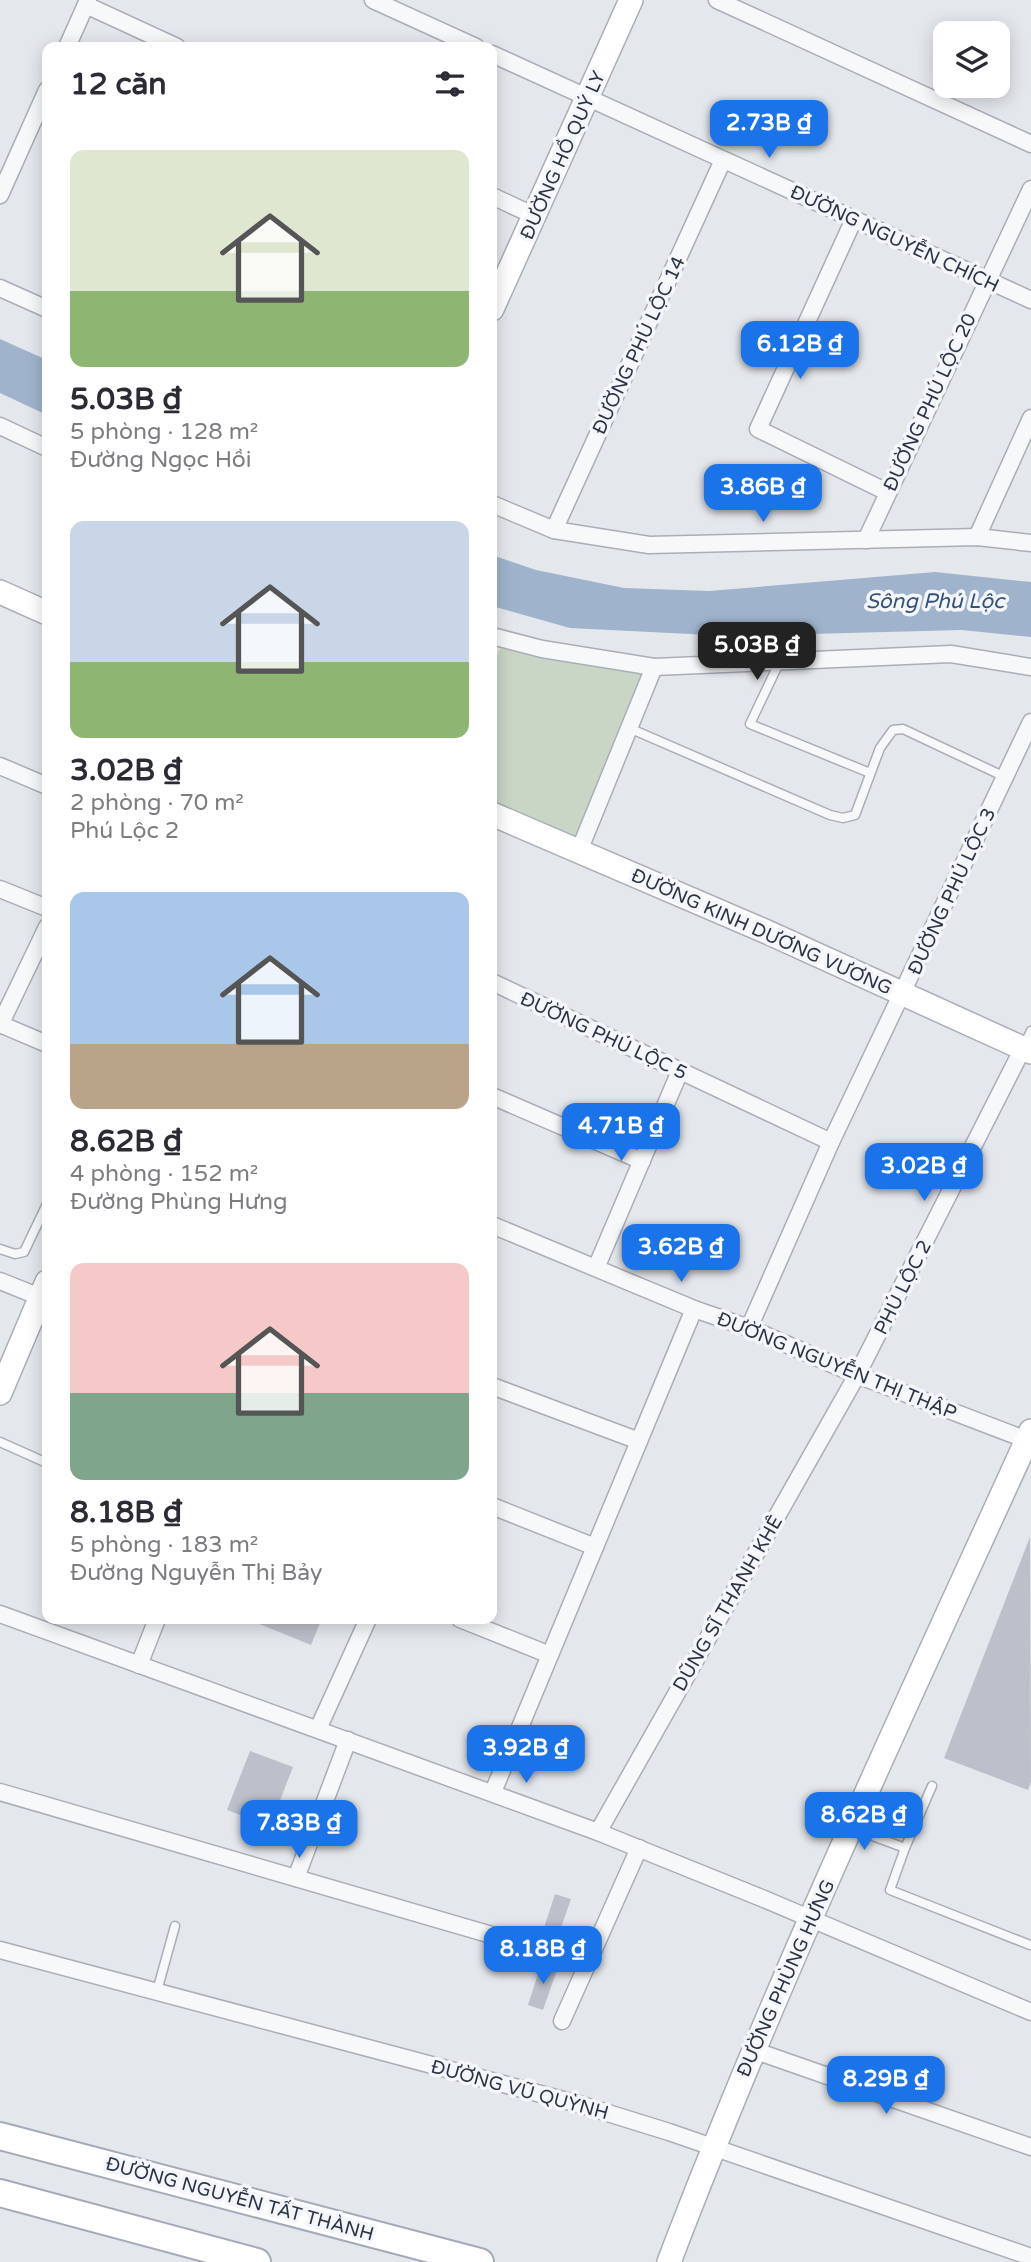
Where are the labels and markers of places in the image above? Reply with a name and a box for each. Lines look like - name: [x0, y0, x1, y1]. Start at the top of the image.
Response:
- pin: 2.73B ₫: [704, 100, 834, 160]
- pin: 6.12B ₫: [735, 322, 865, 381]
- pin: 3.86B ₫: [698, 464, 828, 524]
- pin: 5.03B ₫: [692, 622, 822, 682]
- pin: 4.71B ₫: [556, 1104, 686, 1163]
- pin: 3.02B ₫: [859, 1144, 989, 1203]
- pin: 3.62B ₫: [616, 1224, 746, 1284]
- pin: 3.92B ₫: [461, 1726, 591, 1785]
- pin: 8.62B ₫: [799, 1792, 929, 1852]
- pin: 7.83B ₫: [234, 1800, 364, 1860]
- pin: 8.18B ₫: [478, 1926, 608, 1986]
- pin: 8.29B ₫: [821, 2056, 951, 2116]

